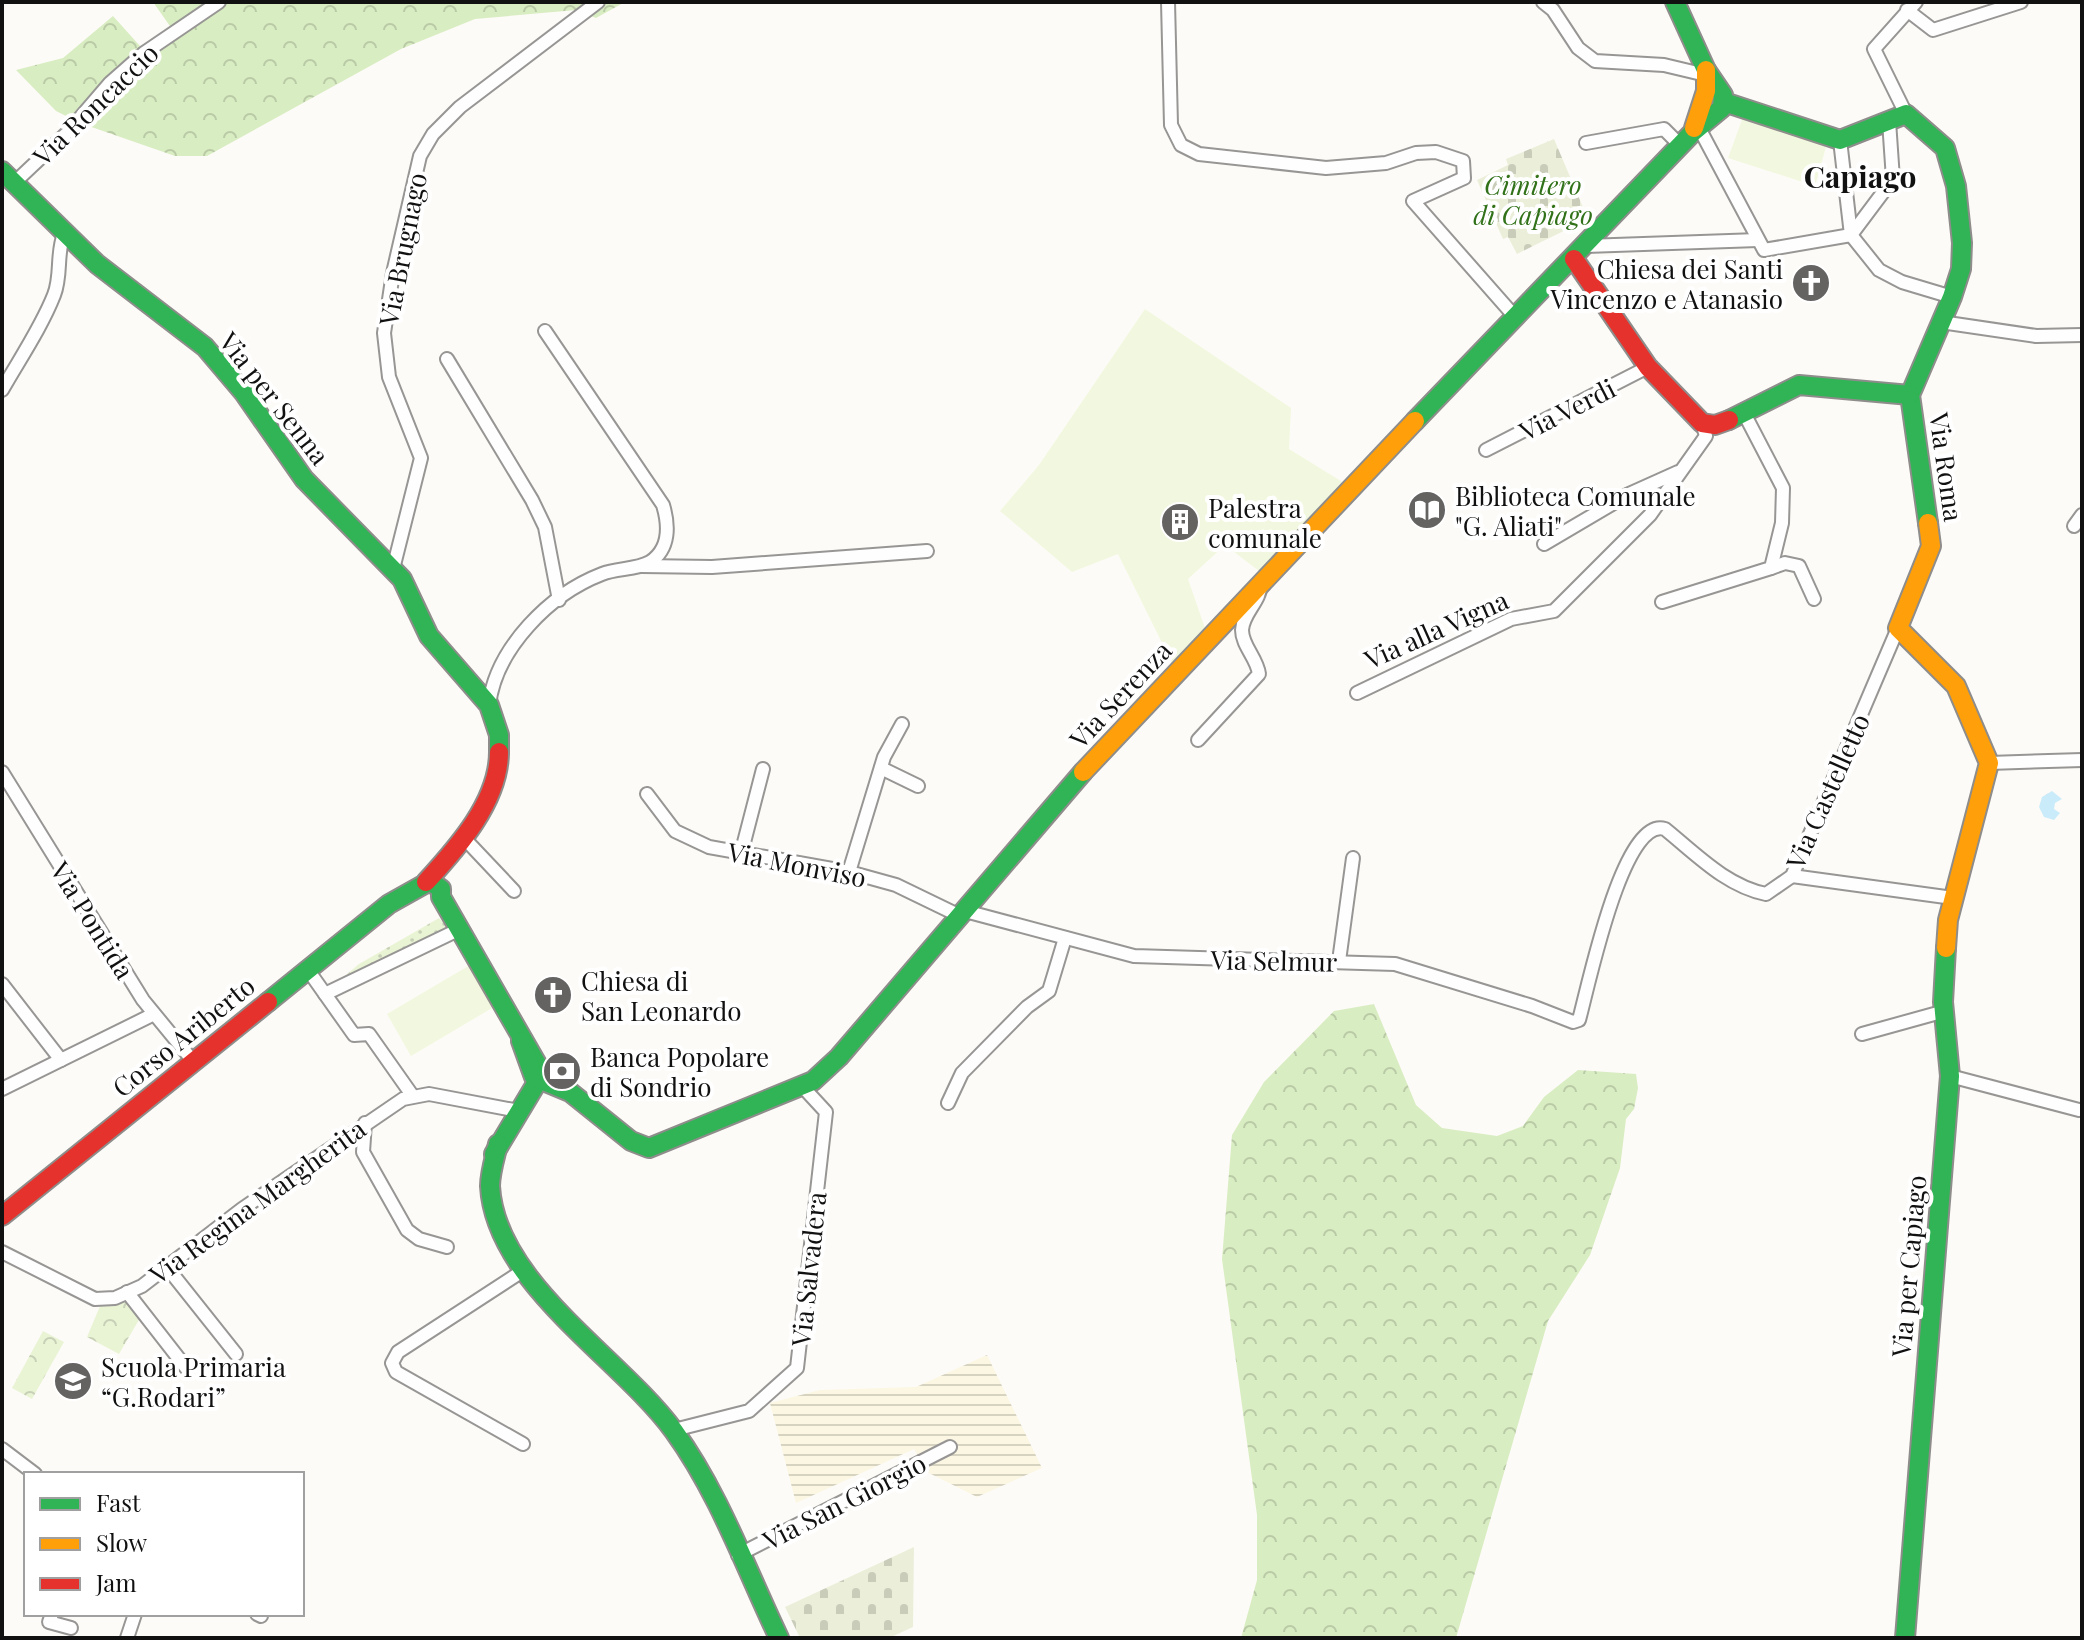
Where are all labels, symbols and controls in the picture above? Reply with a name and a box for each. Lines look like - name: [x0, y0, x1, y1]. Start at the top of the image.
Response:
- street label: Via Roncaccio: [24, 35, 165, 173]
- district label: Capiago: [1804, 156, 1916, 196]
- park label: Cimitero di Capiago: [1473, 167, 1593, 232]
- street label: Via Brugnago: [370, 170, 434, 329]
- place label: Chiesa dei Santi Vincenzo e Atanasio: [1550, 251, 1783, 316]
- church icon: Chiesa dei Santi Vincenzo e Atanasio: [1790, 262, 1832, 304]
- street label: Via per Senna: [212, 324, 338, 472]
- street label: Via Verdi: [1512, 370, 1621, 448]
- street label: Via Roma: [1922, 409, 1972, 524]
- place label: Biblioteca Comunale "G. Aliati": [1455, 478, 1696, 543]
- library icon: Biblioteca Comunale "G. Aliati": [1406, 489, 1448, 531]
- place label: Palestra comunale: [1208, 490, 1322, 555]
- building icon: Palestra comunale: [1159, 501, 1201, 543]
- street label: Via alla Vigna: [1358, 582, 1513, 677]
- street label: Via Serenza: [1061, 633, 1179, 756]
- street label: Via Castelletto: [1777, 708, 1877, 875]
- street label: Via Monviso: [724, 833, 869, 895]
- street label: Via Pontida: [43, 854, 143, 985]
- street label: Via Selmur: [1209, 941, 1338, 979]
- place label: Chiesa di San Leonardo: [581, 963, 742, 1028]
- street label: Corso Ariberto: [105, 968, 261, 1104]
- church icon: Chiesa di San Leonardo: [532, 974, 574, 1016]
- place label: Banca Popolare di Sondrio: [590, 1039, 769, 1104]
- bank icon: Banca Popolare di Sondrio: [541, 1050, 583, 1092]
- street label: Via Regina Margherita: [141, 1111, 372, 1292]
- street label: Via per Capiago: [1883, 1174, 1933, 1359]
- street label: Via Salvadera: [782, 1190, 834, 1349]
- place label: Scuola Primaria “G.Rodari”: [101, 1349, 286, 1414]
- school or university icon: Scuola Primaria “G.Rodari”: [52, 1360, 94, 1402]
- street label: Via San Giorgio: [756, 1445, 932, 1558]
- legend: [24, 1472, 304, 1616]
- text: Fast: [96, 1486, 141, 1518]
- text: Slow: [96, 1526, 148, 1558]
- text: Jam: [95, 1566, 137, 1598]

